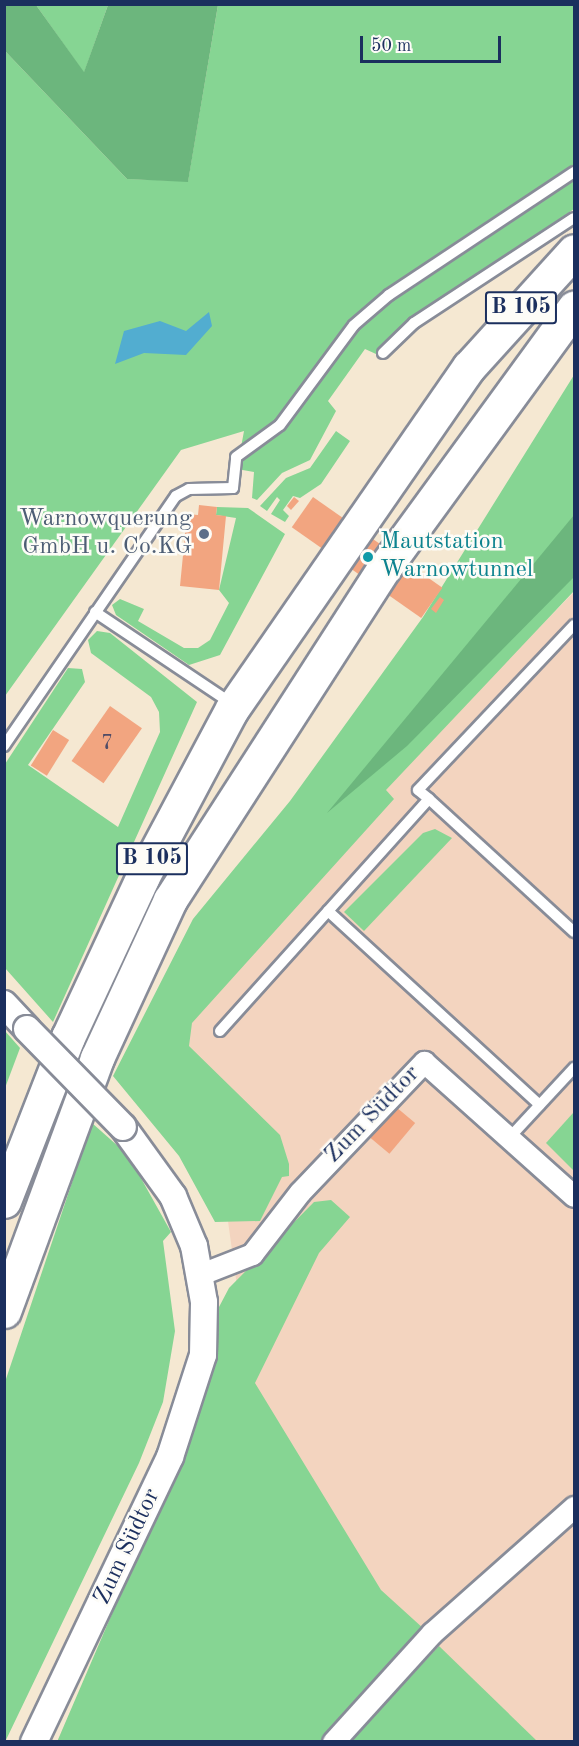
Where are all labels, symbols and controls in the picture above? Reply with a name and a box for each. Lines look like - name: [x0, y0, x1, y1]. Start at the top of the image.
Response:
- scale bar: [363, 24, 504, 62]
- text: 50 m: [371, 37, 411, 55]
- road number: B 105: [484, 289, 558, 327]
- place label: Warnowquerung GmbH u. Co.KG: [19, 506, 192, 562]
- marker: Warnowquerung GmbH u. Co.KG: [197, 527, 211, 541]
- place label: Mautstation Warnowtunnel: [380, 529, 533, 585]
- marker: Mautstation Warnowtunnel: [361, 550, 375, 564]
- house number: 7: [101, 731, 113, 757]
- road number: B 105: [114, 840, 190, 878]
- street label: Zum Südtor: [319, 1060, 427, 1170]
- street label: Zum Südtor: [89, 1484, 167, 1610]

